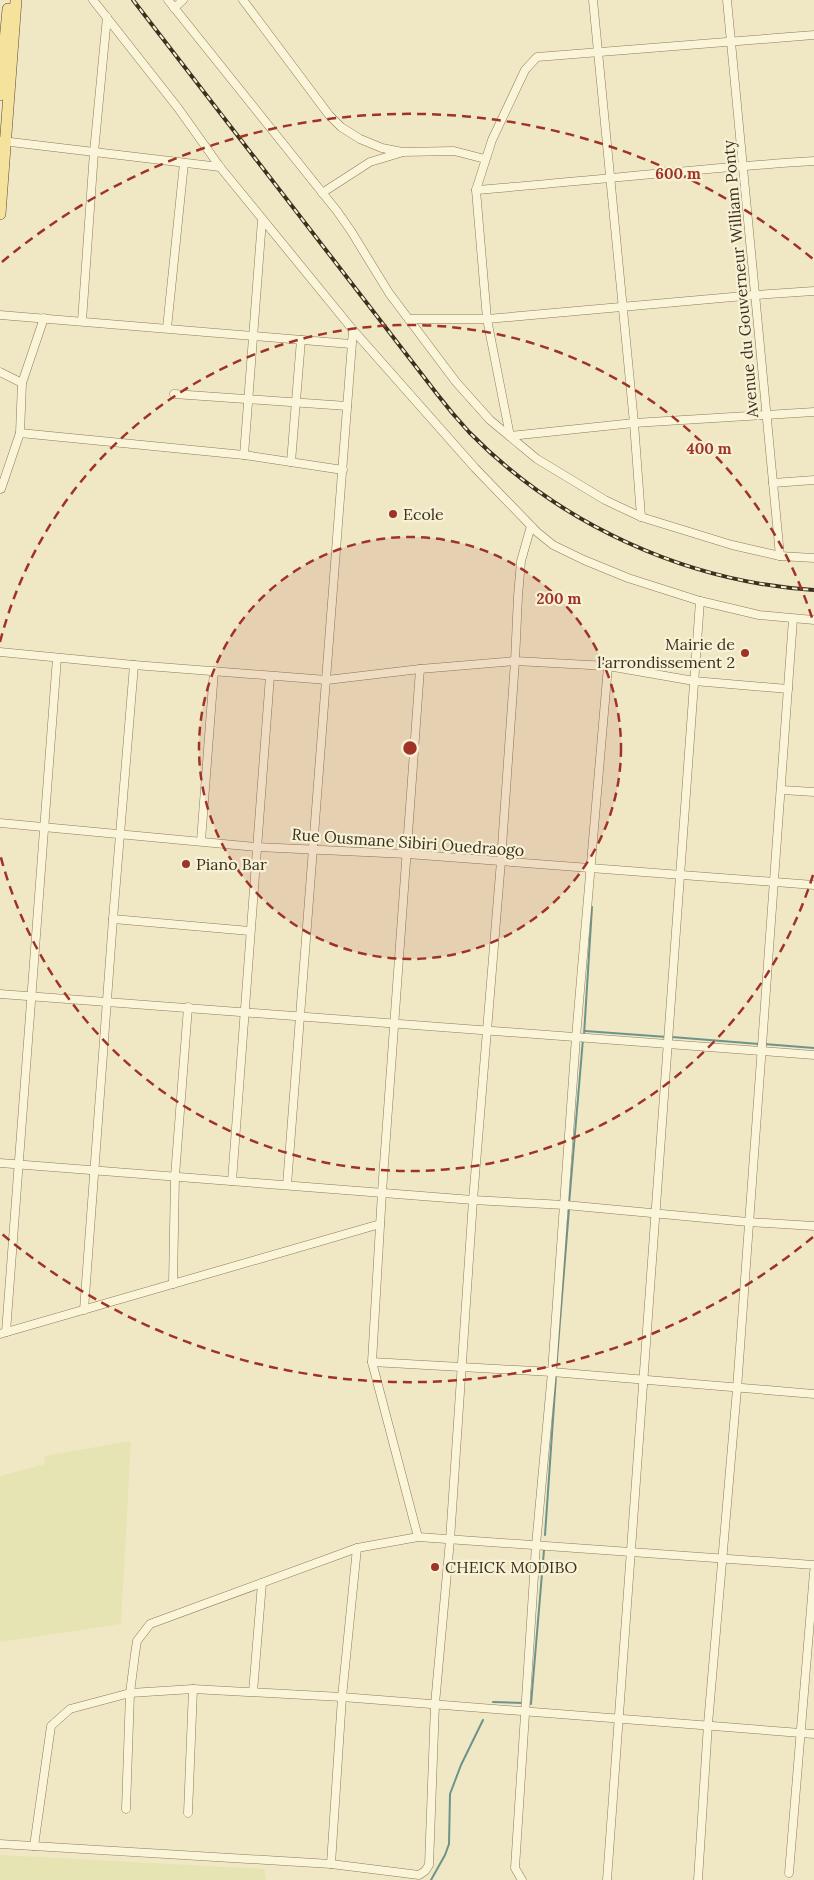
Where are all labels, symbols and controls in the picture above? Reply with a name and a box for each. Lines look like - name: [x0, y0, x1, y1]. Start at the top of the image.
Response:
- street label: Avenue du Gouverneur William Ponty: [718, 139, 762, 420]
- text: 600 m: [655, 164, 701, 183]
- text: 400 m: [686, 439, 732, 458]
- place label: Ecole: [403, 504, 444, 524]
- marker: Ecole: [387, 508, 399, 520]
- text: 200 m: [537, 589, 582, 608]
- place label: Mairie de l'arrondissement 2: [597, 634, 735, 672]
- marker: Mairie de l'arrondissement 2: [739, 647, 751, 659]
- centre of rings: [401, 739, 419, 757]
- street label: Rue Ousmane Sibiri Ouedraogo: [291, 824, 525, 860]
- place label: Piano Bar: [196, 854, 267, 874]
- marker: Piano Bar: [180, 858, 192, 870]
- place label: CHEICK MODIBO: [445, 1557, 577, 1577]
- marker: CHEICK MODIBO: [429, 1561, 441, 1573]

